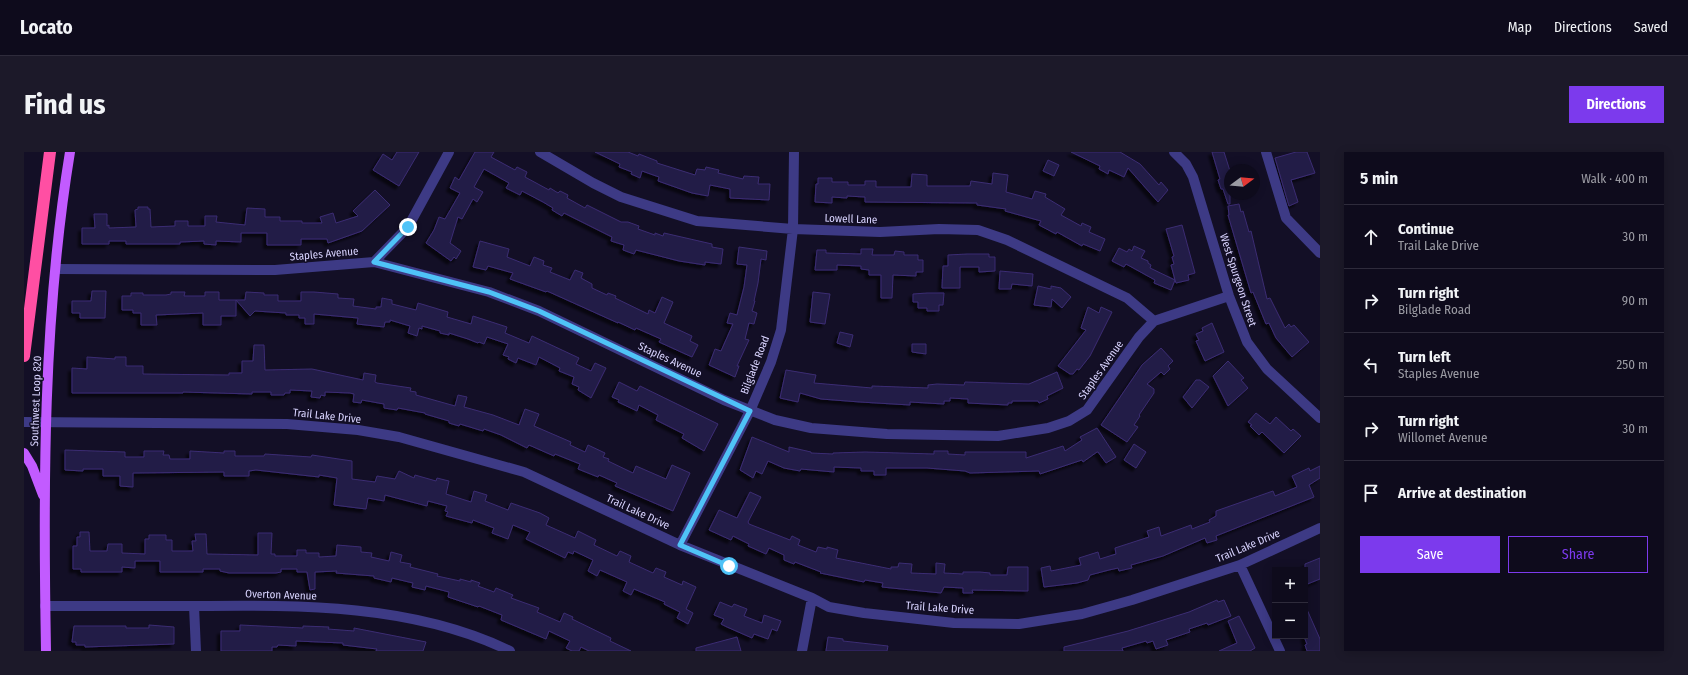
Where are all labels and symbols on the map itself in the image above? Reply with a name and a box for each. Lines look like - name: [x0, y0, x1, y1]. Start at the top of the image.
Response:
- north arrow: [1224, 164, 1260, 200]
- street label: Lowell Lane: [824, 212, 878, 226]
- route end: [399, 218, 417, 236]
- street label: West Spurgeon Street: [1217, 232, 1259, 328]
- street label: Staples Avenue: [289, 245, 359, 263]
- street label: Bilglade Road: [738, 334, 772, 396]
- street label: Staples Avenue: [1076, 338, 1126, 402]
- street label: Staples Avenue: [636, 340, 704, 380]
- street label: Southwest Loop 820: [28, 355, 44, 446]
- street label: Trail Lake Drive: [292, 406, 362, 426]
- street label: Trail Lake Drive: [604, 492, 672, 532]
- street label: Trail Lake Drive: [1214, 527, 1282, 565]
- route start: [720, 557, 738, 575]
- street label: Overton Avenue: [245, 587, 317, 603]
- street label: Trail Lake Drive: [905, 599, 975, 617]

